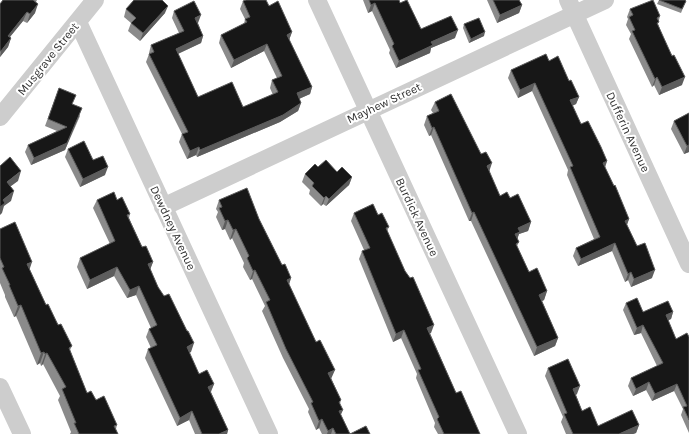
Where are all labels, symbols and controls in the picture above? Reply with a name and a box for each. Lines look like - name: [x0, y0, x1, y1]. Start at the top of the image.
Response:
- street label: Musgrave Street: [14, 19, 82, 98]
- street label: Mayhew Street: [345, 79, 424, 126]
- street label: Dufferin Avenue: [603, 90, 653, 174]
- street label: Burdick Avenue: [393, 176, 441, 258]
- street label: Dewdney Avenue: [147, 184, 199, 272]

